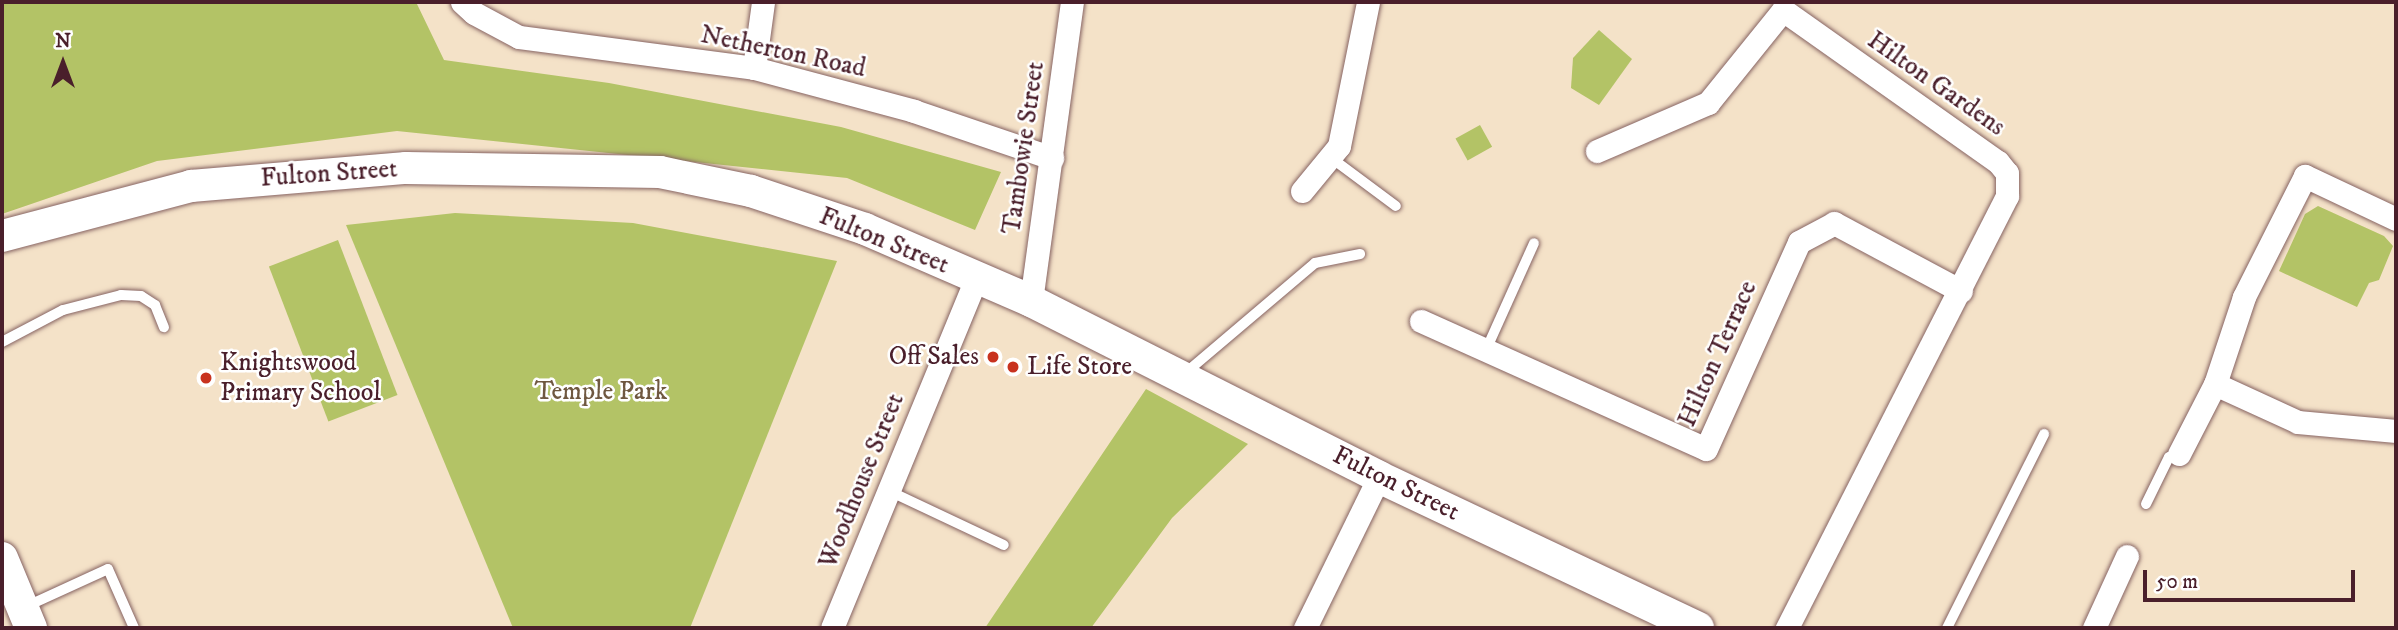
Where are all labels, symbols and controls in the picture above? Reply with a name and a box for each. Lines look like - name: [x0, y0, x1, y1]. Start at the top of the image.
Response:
- street label: Netherton Road: [698, 19, 868, 85]
- street label: Hilton Gardens: [1861, 25, 2011, 143]
- north arrow: [28, 28, 98, 98]
- text: N: [55, 30, 71, 53]
- street label: Tambowie Street: [996, 60, 1052, 236]
- street label: Fulton Street: [260, 154, 398, 194]
- street label: Fulton Street: [815, 201, 953, 281]
- street label: Hilton Terrace: [1672, 276, 1764, 432]
- place label: Off Sales: [889, 341, 979, 373]
- place label: Knightswood Primary School: [220, 347, 381, 408]
- marker: Off Sales: [985, 349, 1001, 365]
- place label: Life Store: [1027, 351, 1132, 383]
- marker: Life Store: [1005, 359, 1021, 375]
- marker: Knightswood Primary School: [198, 370, 214, 386]
- park label: Temple Park: [535, 376, 667, 408]
- street label: Woodhouse Street: [813, 389, 911, 573]
- street label: Fulton Street: [1328, 440, 1464, 528]
- scale bar: [2146, 556, 2358, 600]
- text: 50 m: [2156, 569, 2198, 595]

